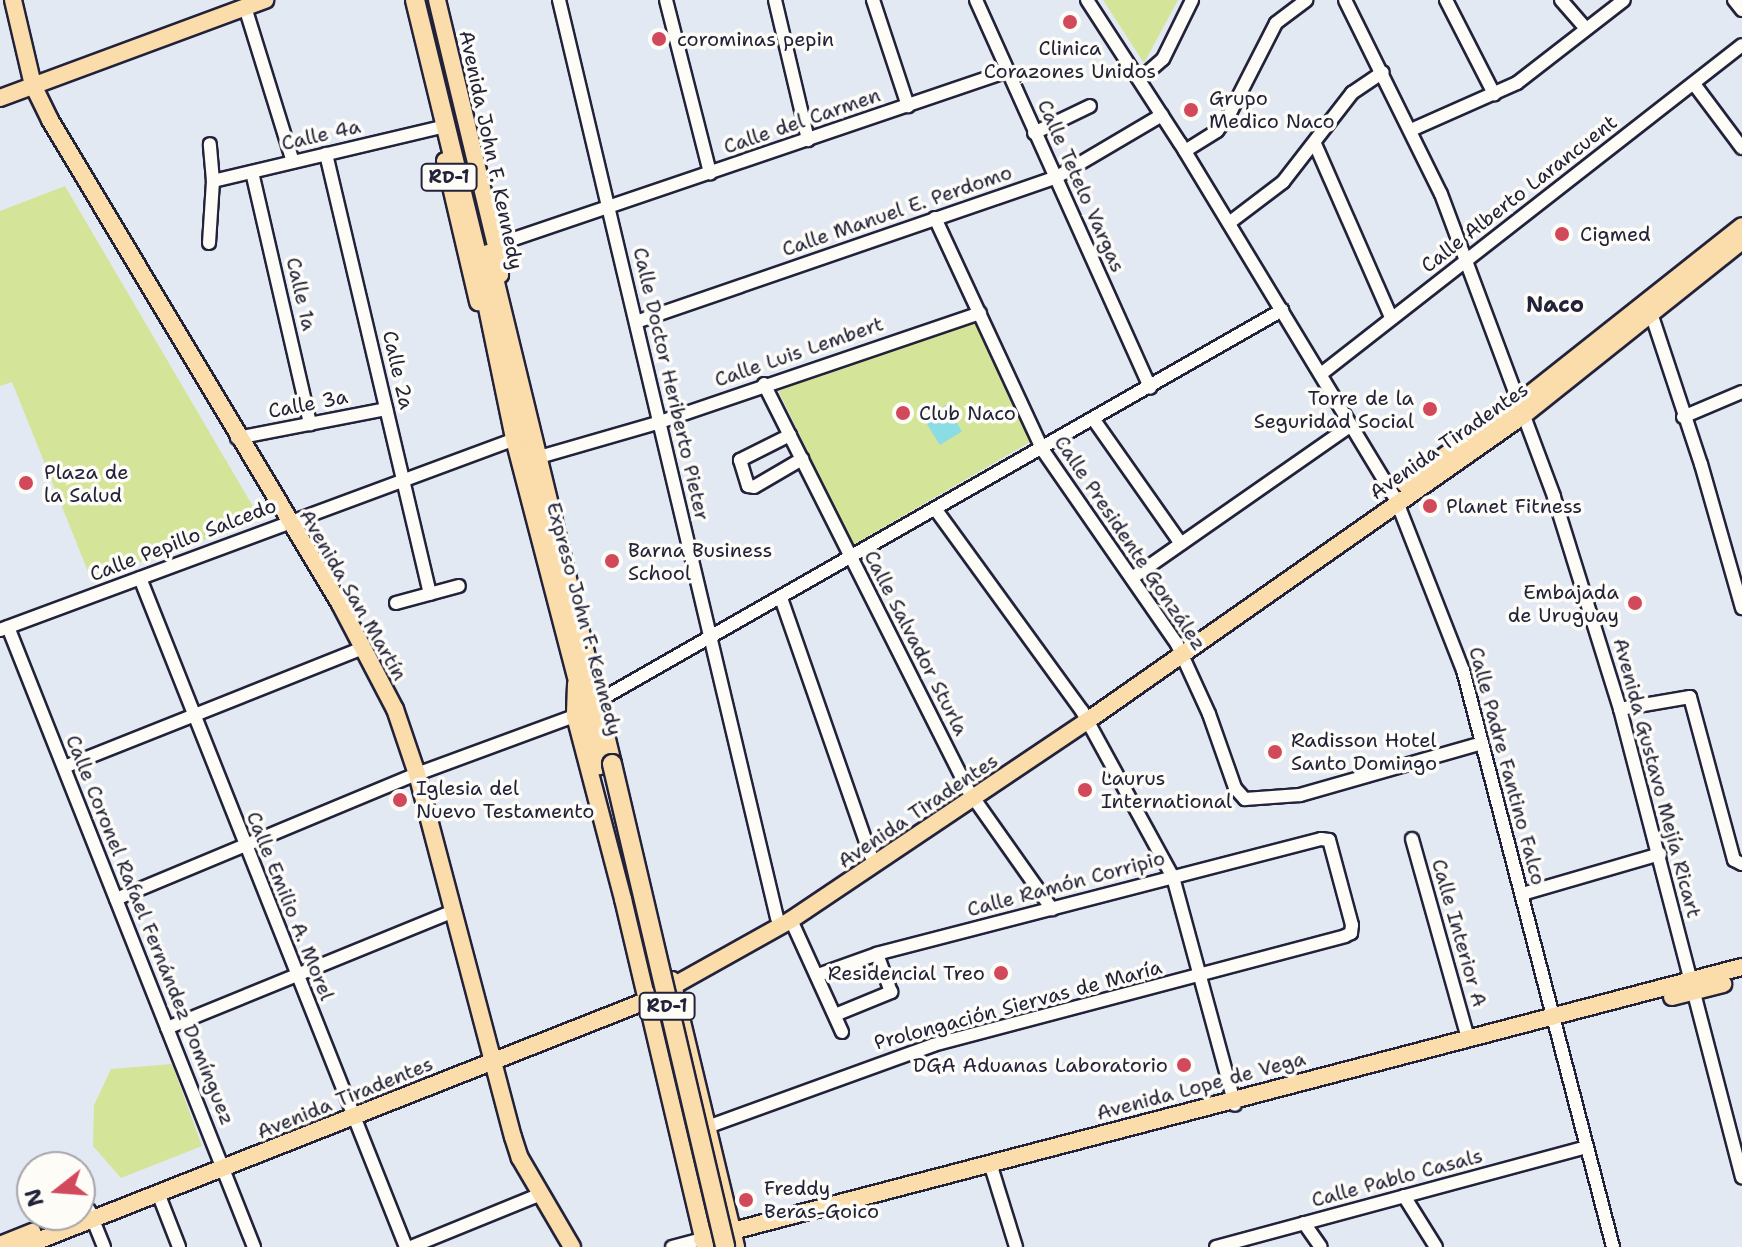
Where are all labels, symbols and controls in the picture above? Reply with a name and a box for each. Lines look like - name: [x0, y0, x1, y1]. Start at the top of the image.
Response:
- marker: Clinica Corazones Unidos: [1059, 11, 1081, 33]
- place label: corominas pepin: [677, 27, 834, 51]
- street label: Avenida John F. Kennedy: [454, 28, 528, 272]
- marker: corominas pepin: [648, 28, 670, 50]
- place label: Clinica Corazones Unidos: [984, 36, 1156, 83]
- street label: Calle del Carmen: [720, 83, 884, 159]
- place label: Grupo Medico Naco: [1209, 86, 1335, 133]
- street label: Calle Tetelo Vargas: [1032, 96, 1130, 276]
- marker: Grupo Medico Naco: [1180, 99, 1202, 121]
- street label: Calle Alberto Larancuent: [1416, 110, 1622, 278]
- street label: Calle 4a: [279, 114, 363, 156]
- street label: Calle Manuel E. Perdomo: [779, 160, 1015, 262]
- road number: RD-1: [419, 163, 479, 191]
- place label: Cigmed: [1580, 222, 1651, 246]
- marker: Cigmed: [1551, 223, 1573, 245]
- street label: Calle Doctor Heriberto Pieter: [628, 245, 714, 523]
- street label: Calle 1a: [281, 255, 321, 333]
- district label: Naco: [1526, 292, 1584, 318]
- street label: Calle Luis Lembert: [711, 312, 887, 392]
- street label: Calle 2a: [377, 328, 419, 412]
- street label: Avenida Tiradentes: [1365, 377, 1533, 505]
- street label: Calle 3a: [266, 385, 350, 423]
- place label: Torre de la Seguridad Social: [1254, 386, 1414, 433]
- marker: Torre de la Seguridad Social: [1421, 400, 1439, 418]
- place label: Club Naco: [919, 401, 1016, 425]
- marker: Club Naco: [894, 404, 912, 422]
- street label: Calle Presidente González: [1049, 431, 1211, 655]
- place label: Plaza de la Salud: [44, 460, 129, 507]
- marker: Plaza de la Salud: [15, 472, 37, 494]
- street label: Calle Pepillo Salcedo: [86, 493, 280, 587]
- place label: Planet Fitness: [1446, 494, 1582, 518]
- marker: Planet Fitness: [1421, 497, 1439, 515]
- street label: Expreso John F. Kennedy: [541, 500, 627, 738]
- street label: Avenida San Martín: [294, 505, 412, 685]
- place label: Barna Business School: [628, 538, 772, 585]
- street label: Calle Salvador Sturla: [859, 546, 973, 740]
- marker: Barna Business School: [603, 552, 621, 570]
- place label: Embajada de Uruguay: [1508, 580, 1619, 627]
- marker: Embajada de Uruguay: [1626, 594, 1644, 612]
- street label: Avenida Gustavo Mejía Ricart: [1608, 635, 1706, 921]
- street label: Calle Padre Fantino Falco: [1464, 644, 1550, 888]
- place label: Radisson Hotel Santo Domingo: [1291, 728, 1437, 775]
- street label: Calle Coronel Rafael Fernández Domínguez: [61, 732, 239, 1128]
- marker: Radisson Hotel Santo Domingo: [1266, 743, 1284, 761]
- street label: Avenida Tiradentes: [834, 749, 1002, 873]
- place label: Laurus International: [1101, 766, 1232, 813]
- place label: Iglesia del Nuevo Testamento: [416, 776, 594, 823]
- marker: Laurus International: [1076, 781, 1094, 799]
- marker: Iglesia del Nuevo Testamento: [391, 791, 409, 809]
- street label: Calle Emilio A. Morel: [241, 808, 339, 1004]
- street label: Calle Ramón Corripio: [964, 846, 1168, 922]
- street label: Calle Interior A: [1426, 856, 1492, 1010]
- street label: Prolongación Siervas de María: [872, 955, 1164, 1055]
- place label: Residencial Treo: [828, 961, 985, 985]
- marker: Residencial Treo: [992, 964, 1010, 982]
- road number: RD-1: [637, 992, 697, 1020]
- street label: Avenida Lope de Vega: [1094, 1047, 1308, 1125]
- street label: Avenida Tiradentes: [254, 1052, 436, 1144]
- place label: DGA Aduanas Laboratorio: [913, 1053, 1168, 1077]
- marker: DGA Aduanas Laboratorio: [1175, 1056, 1193, 1074]
- street label: Calle Pablo Casals: [1309, 1144, 1485, 1212]
- north arrow: [16, 1151, 96, 1231]
- place label: Freddy Beras-Goico: [764, 1176, 879, 1223]
- text: N: [18, 1185, 51, 1210]
- marker: Freddy Beras-Goico: [735, 1189, 757, 1211]

